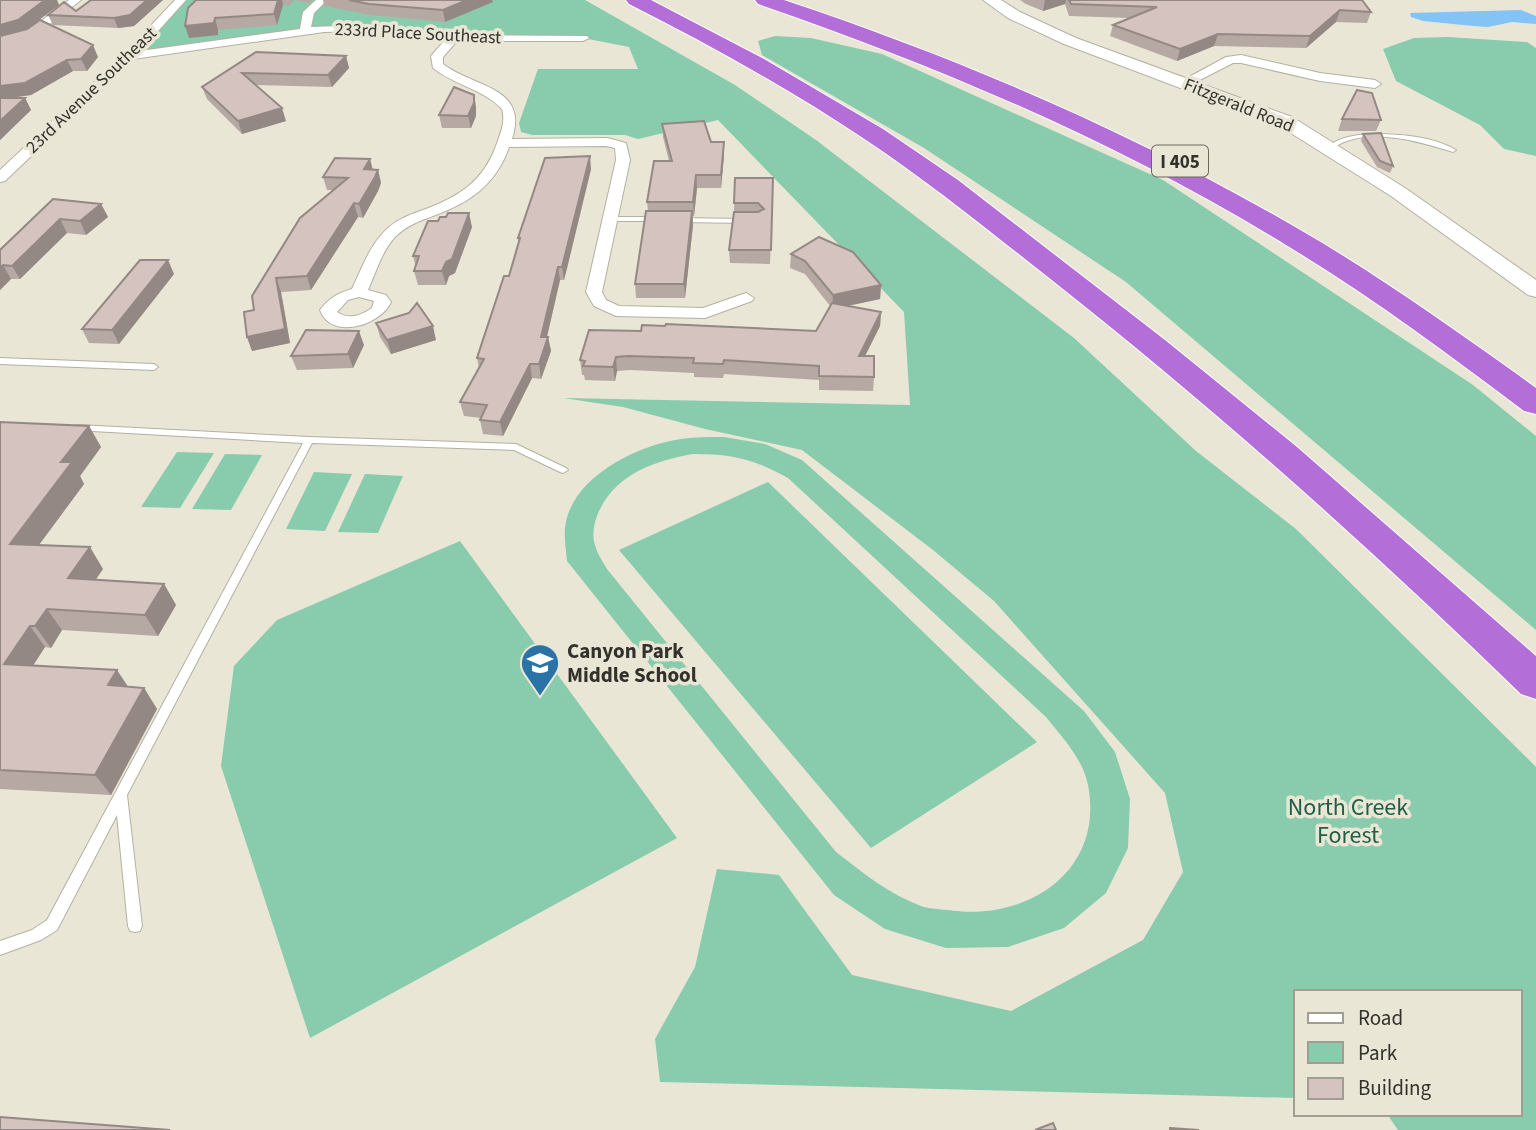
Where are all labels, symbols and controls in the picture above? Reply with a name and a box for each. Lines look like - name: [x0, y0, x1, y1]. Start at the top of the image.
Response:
- street label: 233rd Place Southeast: [334, 17, 502, 50]
- street label: 23rd Avenue Southeast: [21, 21, 162, 159]
- street label: Fitzgerald Road: [1180, 72, 1297, 139]
- road number: I 405: [1152, 146, 1208, 176]
- place label: Canyon Park Middle School: [567, 636, 697, 690]
- school or university icon: Canyon Park Middle School: [519, 642, 561, 697]
- park label: North Creek Forest: [1288, 790, 1408, 853]
- legend: [1294, 990, 1522, 1116]
- text: Road: [1358, 1003, 1403, 1033]
- text: Park: [1358, 1038, 1398, 1068]
- text: Building: [1358, 1073, 1432, 1103]

